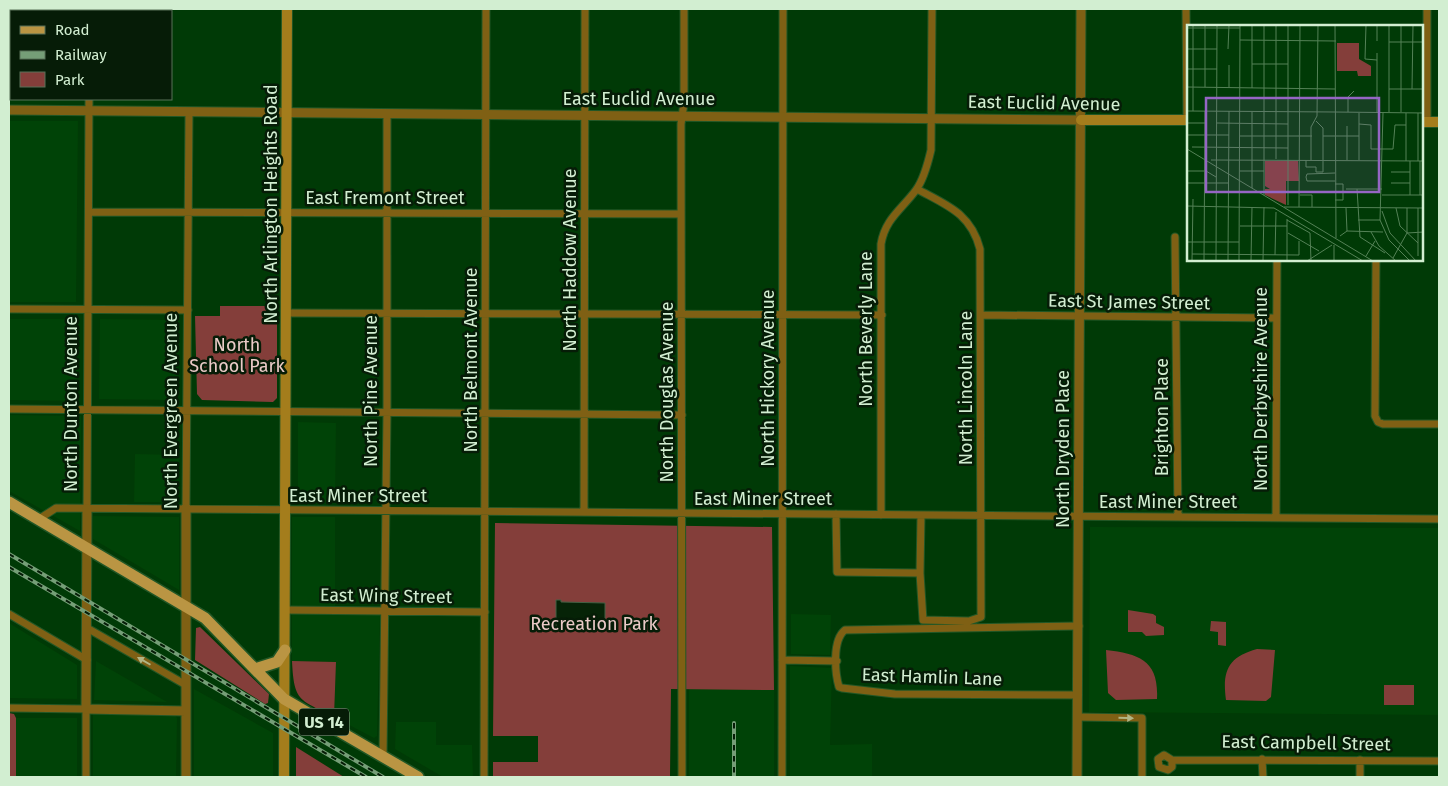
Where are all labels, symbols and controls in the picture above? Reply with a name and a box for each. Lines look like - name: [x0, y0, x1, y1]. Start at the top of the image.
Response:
- legend: [10, 10, 172, 100]
- text: Road: [55, 21, 90, 39]
- inset map: [1187, 25, 1423, 261]
- text: Railway: [55, 46, 107, 64]
- text: Park: [55, 71, 85, 89]
- street label: North Arlington Heights Road: [260, 84, 282, 324]
- street label: East Euclid Avenue: [563, 88, 715, 110]
- street label: East Euclid Avenue: [967, 91, 1121, 115]
- street label: North Haddow Avenue: [559, 168, 581, 352]
- street label: East Fremont Street: [305, 187, 465, 209]
- street label: North Beverly Lane: [855, 251, 877, 407]
- street label: North Belmont Avenue: [460, 267, 482, 453]
- street label: North Derbyshire Avenue: [1250, 287, 1272, 491]
- street label: North Hickory Avenue: [757, 289, 779, 467]
- street label: East St James Street: [1048, 290, 1211, 314]
- street label: North Douglas Avenue: [656, 301, 678, 483]
- street label: North Lincoln Lane: [955, 311, 977, 465]
- street label: North Evergreen Avenue: [160, 313, 182, 509]
- street label: North Pine Avenue: [360, 315, 382, 467]
- street label: North Dunton Avenue: [60, 316, 82, 492]
- park label: North School Park: [189, 334, 286, 377]
- street label: Brighton Place: [1151, 358, 1173, 476]
- street label: North Dryden Place: [1052, 370, 1074, 528]
- street label: East Miner Street: [289, 485, 428, 507]
- street label: East Miner Street: [694, 488, 833, 510]
- street label: East Miner Street: [1099, 491, 1238, 513]
- street label: East Wing Street: [320, 584, 453, 608]
- park label: Recreation Park: [530, 613, 659, 635]
- one-way arrow: [136, 657, 151, 665]
- street label: East Hamlin Lane: [861, 664, 1003, 690]
- road number: US 14: [299, 709, 349, 736]
- one-way arrow: [1119, 714, 1135, 722]
- street label: East Campbell Street: [1221, 731, 1391, 755]

